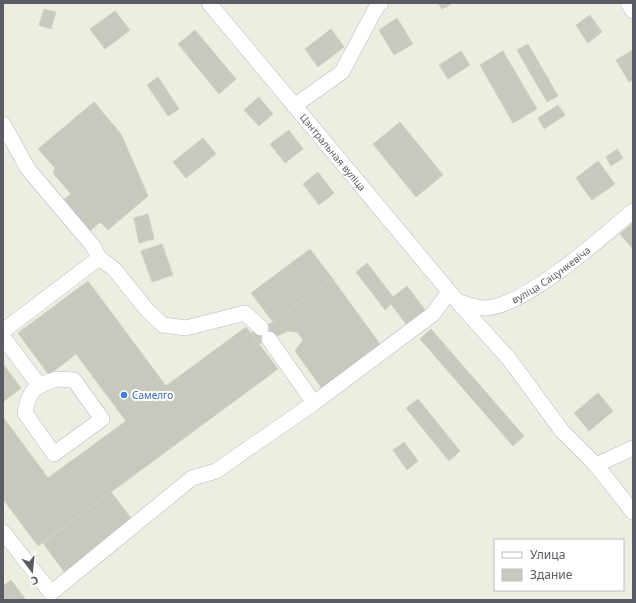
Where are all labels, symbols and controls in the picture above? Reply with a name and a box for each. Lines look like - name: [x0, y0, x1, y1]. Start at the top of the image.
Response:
- street label: Цэнтральная вуліца: [297, 111, 369, 194]
- street label: вуліца Сацункевіча: [509, 243, 593, 306]
- place label: Самелго: [132, 388, 173, 402]
- marker: Самелго: [119, 390, 129, 400]
- legend: [494, 539, 624, 591]
- text: Улица: [530, 546, 565, 563]
- north arrow: [12, 551, 52, 591]
- text: Здание: [530, 566, 573, 583]
- text: С: [29, 573, 40, 589]

